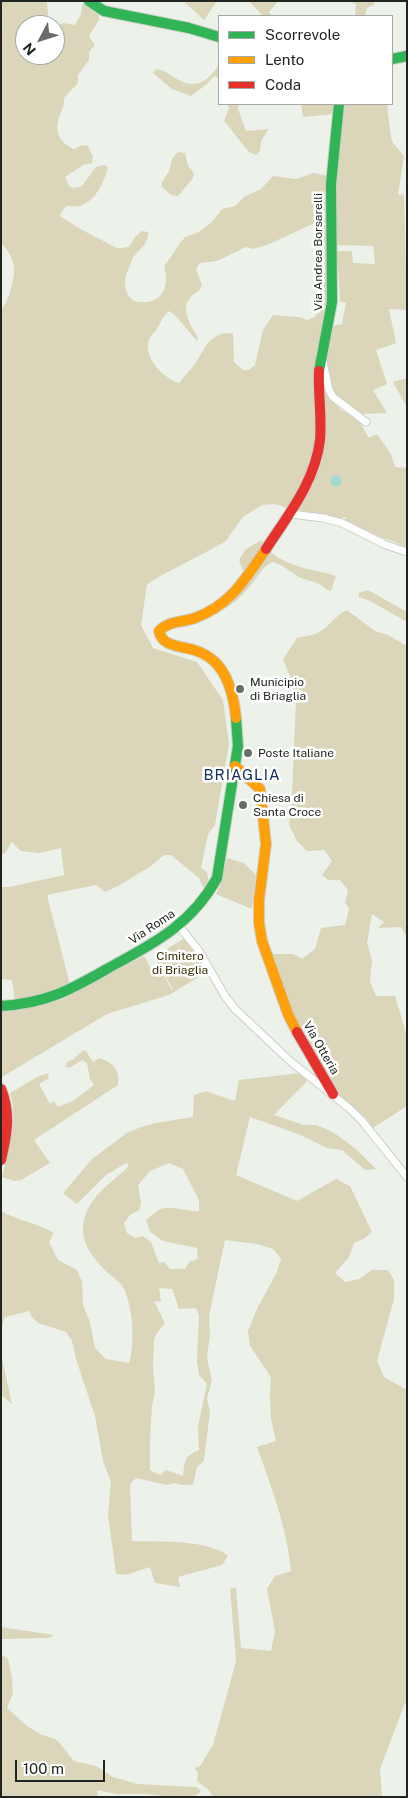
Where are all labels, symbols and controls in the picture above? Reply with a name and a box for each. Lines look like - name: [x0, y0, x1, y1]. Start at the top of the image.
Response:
- north arrow: [15, 15, 65, 65]
- legend: [218, 15, 393, 105]
- text: Scorrevole: [265, 26, 340, 43]
- text: N: [20, 40, 39, 58]
- text: Lento: [265, 51, 304, 68]
- text: Coda: [265, 76, 301, 93]
- street label: Via Andrea Borsarelli: [311, 193, 325, 311]
- place label: Municipio di Briaglia: [250, 675, 306, 703]
- marker: Municipio di Briaglia: [234, 683, 246, 695]
- place label: Poste Italiane: [258, 746, 334, 760]
- marker: Poste Italiane: [242, 747, 254, 759]
- district label: BRIAGLIA: [202, 766, 282, 784]
- place label: Chiesa di Santa Croce: [253, 791, 321, 819]
- marker: Chiesa di Santa Croce: [237, 799, 249, 811]
- street label: Via Roma: [126, 906, 178, 948]
- park label: Cimitero di Briaglia: [152, 949, 208, 977]
- street label: Via Otteria: [300, 1019, 342, 1077]
- scale bar: [18, 1750, 108, 1782]
- text: 100 m: [23, 1760, 64, 1777]

